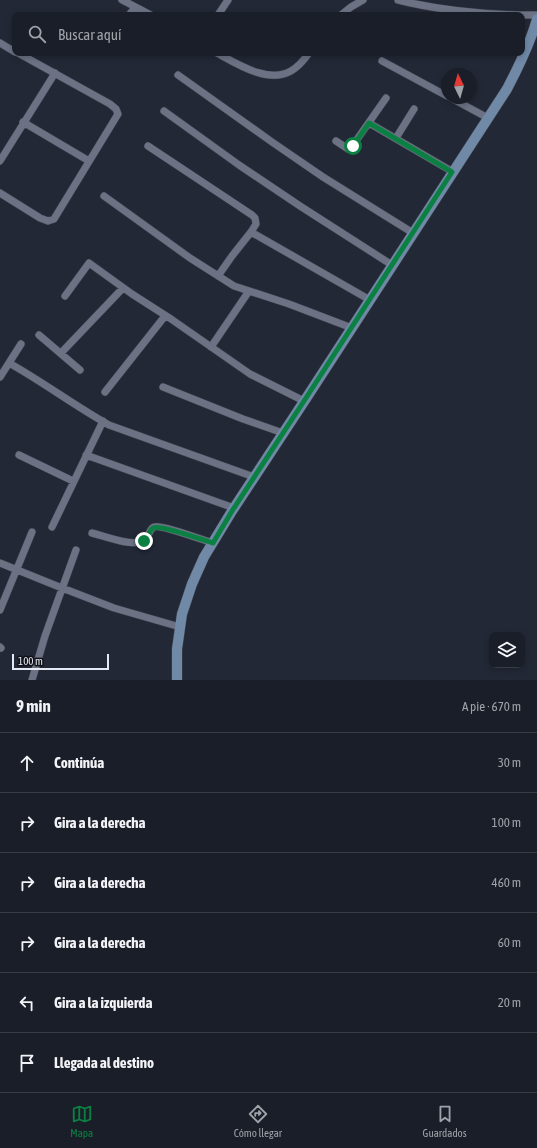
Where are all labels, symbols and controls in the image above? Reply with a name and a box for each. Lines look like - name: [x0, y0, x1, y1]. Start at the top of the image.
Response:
- search box: [12, 12, 525, 56]
- icon: search: [26, 23, 48, 45]
- text: Buscar aquí: [58, 26, 121, 43]
- north arrow: [441, 68, 477, 104]
- route start: [344, 137, 362, 155]
- route end: [135, 532, 153, 550]
- map controls: [489, 632, 525, 668]
- button: layers: [489, 632, 525, 668]
- scale bar: [12, 652, 109, 671]
- text: 100 m: [18, 655, 43, 667]
- text: 9 min: [16, 696, 51, 716]
- text: A pie · 670 m: [462, 699, 521, 714]
- icon: ahead: [16, 752, 38, 774]
- text: Continúa: [54, 754, 104, 771]
- text: 30 m: [498, 755, 521, 770]
- icon: right: [16, 812, 38, 834]
- text: Gira a la derecha: [54, 814, 145, 831]
- text: 100 m: [492, 815, 521, 830]
- icon: right: [16, 872, 38, 894]
- text: Gira a la derecha: [54, 874, 145, 891]
- text: 460 m: [492, 875, 521, 890]
- icon: right: [16, 932, 38, 954]
- text: Gira a la derecha: [54, 934, 145, 951]
- text: 60 m: [498, 935, 521, 950]
- icon: left: [16, 992, 38, 1014]
- text: Gira a la izquierda: [54, 994, 152, 1011]
- text: 20 m: [498, 995, 521, 1010]
- icon: arrive: [16, 1052, 38, 1074]
- text: Llegada al destino: [54, 1054, 154, 1071]
- tab: Mapa: [70, 1103, 93, 1139]
- tab: Cómo llegar: [234, 1103, 282, 1139]
- tab: Guardados: [423, 1103, 467, 1139]

